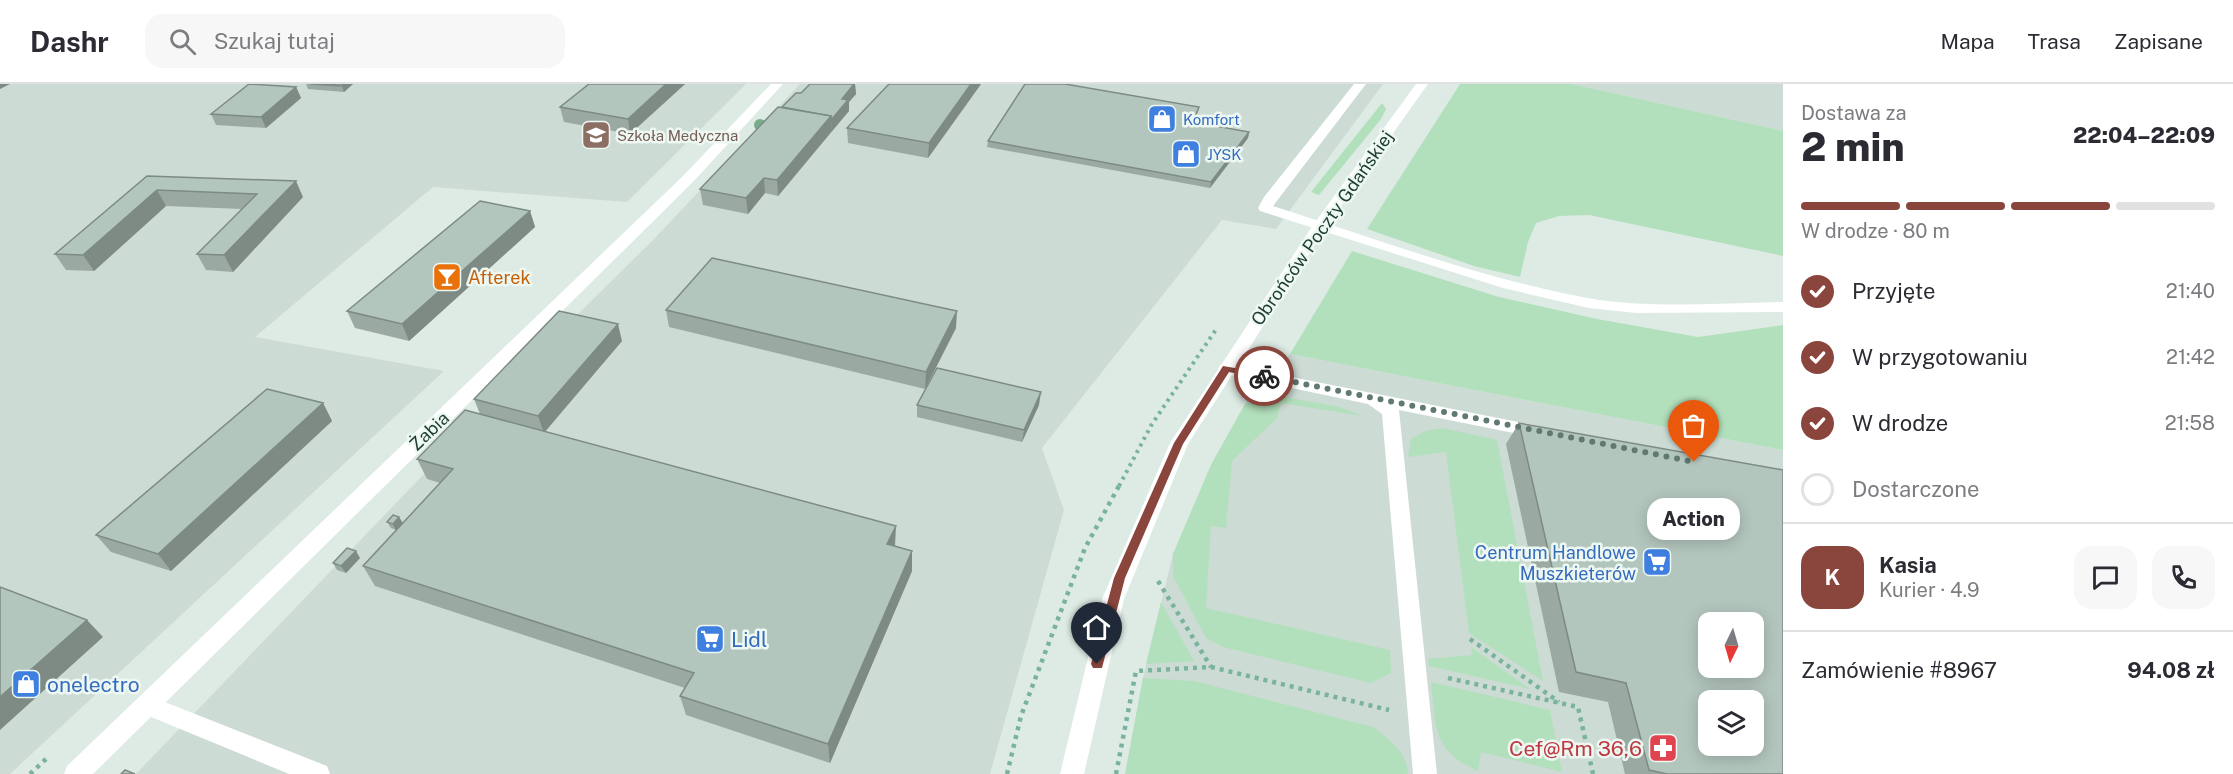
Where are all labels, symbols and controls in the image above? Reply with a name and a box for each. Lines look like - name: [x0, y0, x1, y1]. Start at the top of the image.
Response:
- search box: [145, 14, 565, 68]
- text: Dashr: [30, 25, 109, 58]
- icon: search: [166, 25, 199, 58]
- text: Szukaj tutaj: [214, 28, 335, 54]
- text: Mapa: [1940, 29, 1995, 54]
- text: Trasa: [2028, 29, 2081, 54]
- text: Zapisane: [2114, 29, 2203, 54]
- text: Dostawa za: [1801, 101, 1907, 125]
- shop icon: Komfort: [1146, 103, 1178, 135]
- place label: Komfort: [1183, 111, 1240, 128]
- school or university icon: Szkoła Medyczna: [580, 119, 612, 151]
- text: 22:04–22:09: [2073, 122, 2215, 148]
- text: 2 min: [1801, 124, 1905, 170]
- place label: Szkoła Medyczna: [617, 127, 738, 144]
- street label: Obrońców Poczty Gdańskiej: [1247, 127, 1397, 329]
- shop icon: JYSK: [1170, 138, 1202, 170]
- place label: JYSK: [1207, 146, 1242, 163]
- text: W drodze · 80 m: [1801, 219, 1950, 243]
- bar icon: Afterek: [431, 261, 463, 293]
- place label: Afterek: [468, 267, 531, 288]
- icon: check: [1801, 275, 1834, 308]
- text: Przyjęte: [1852, 278, 1935, 304]
- text: 21:40: [2166, 279, 2215, 303]
- icon: check: [1801, 341, 1834, 374]
- text: W przygotowaniu: [1852, 344, 2028, 370]
- text: 21:42: [2166, 345, 2215, 369]
- courier: [1234, 346, 1294, 406]
- icon: bike: [1248, 360, 1281, 393]
- pin: [1668, 400, 1719, 462]
- street label: Żabia: [404, 407, 453, 455]
- icon: check: [1801, 407, 1834, 440]
- icon: bag: [1677, 409, 1710, 442]
- text: W drodze: [1852, 410, 1948, 436]
- text: 21:58: [2165, 411, 2215, 435]
- text: Dostarczone: [1852, 476, 1979, 502]
- callout: Action: [1648, 498, 1740, 540]
- text: Action: [1662, 507, 1725, 531]
- place label: Centrum Handlowe Muszkieterów: [1475, 542, 1636, 584]
- supermarket icon: Centrum Handlowe Muszkieterów: [1641, 546, 1673, 578]
- button: chat: [2074, 546, 2137, 609]
- button: phone: [2152, 546, 2215, 609]
- text: Kasia: [1879, 552, 1937, 578]
- text: K: [1825, 564, 1840, 590]
- text: Kurier · 4.9: [1879, 578, 1979, 602]
- pin: [1071, 602, 1122, 664]
- icon: home: [1080, 611, 1113, 644]
- north arrow: [1698, 612, 1764, 678]
- map controls: [1698, 612, 1764, 756]
- supermarket icon: Lidl: [694, 623, 726, 655]
- place label: Lidl: [731, 627, 767, 652]
- text: Zamówienie #8967: [1801, 657, 1997, 683]
- text: 94.08 zł: [2127, 657, 2215, 683]
- shop icon: onelectro: [10, 668, 42, 700]
- place label: onelectro: [47, 672, 140, 697]
- button: layers: [1698, 690, 1764, 756]
- pharmacy icon: Cef@Rm 36,6: [1647, 732, 1679, 764]
- place label: Cef@Rm 36,6: [1509, 736, 1642, 761]

